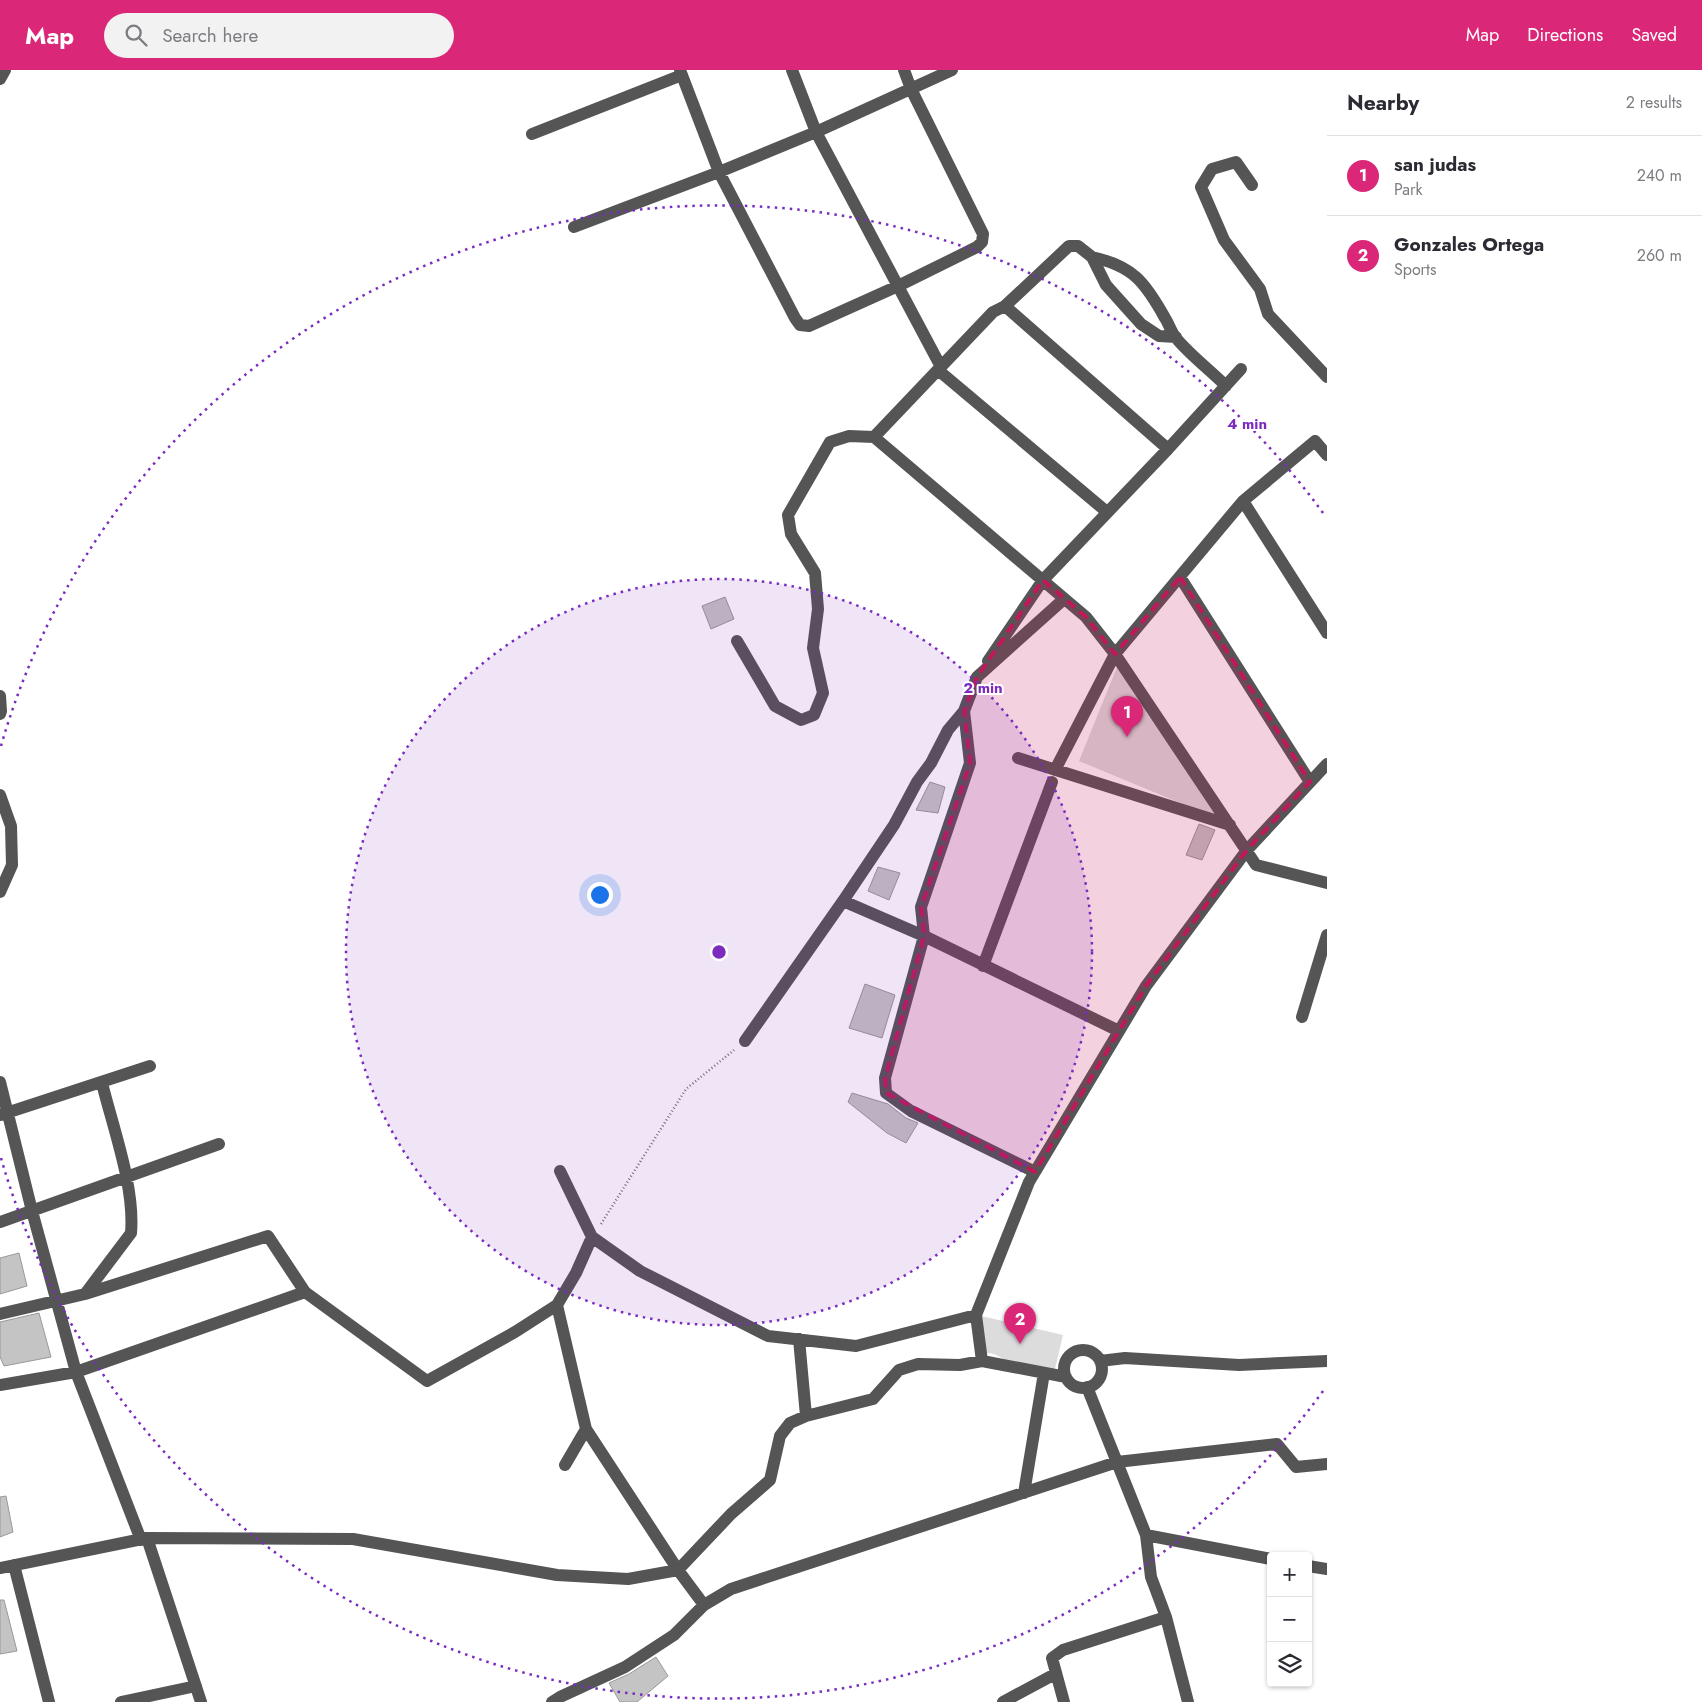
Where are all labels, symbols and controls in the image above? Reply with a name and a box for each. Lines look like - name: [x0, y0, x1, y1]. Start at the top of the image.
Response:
- search box: [104, 13, 454, 58]
- text: Map: [25, 18, 74, 53]
- icon: search: [122, 21, 150, 49]
- text: Search here: [162, 22, 258, 49]
- text: Map: [1466, 22, 1499, 48]
- text: Directions: [1527, 22, 1603, 48]
- text: Saved: [1631, 22, 1677, 48]
- text: Nearby: [1347, 88, 1419, 118]
- text: 2 results: [1626, 91, 1682, 114]
- text: san judas: [1394, 151, 1476, 178]
- text: 1: [1359, 164, 1367, 187]
- text: 240 m: [1637, 164, 1682, 187]
- text: Park: [1394, 178, 1423, 201]
- text: Gonzales Ortega: [1394, 231, 1544, 258]
- text: 2: [1358, 244, 1368, 267]
- text: 260 m: [1637, 244, 1682, 267]
- text: Sports: [1394, 258, 1436, 281]
- text: 4 min: [1227, 413, 1267, 435]
- text: 2 min: [963, 677, 1003, 699]
- pin: 1: [1111, 696, 1143, 737]
- your location: [587, 882, 613, 908]
- centre of rings: [710, 943, 728, 961]
- pin: 2: [1004, 1303, 1036, 1344]
- map controls: [1267, 1552, 1312, 1687]
- button: +: [1267, 1552, 1312, 1597]
- button: −: [1267, 1597, 1312, 1642]
- button: layers: [1267, 1642, 1312, 1687]

